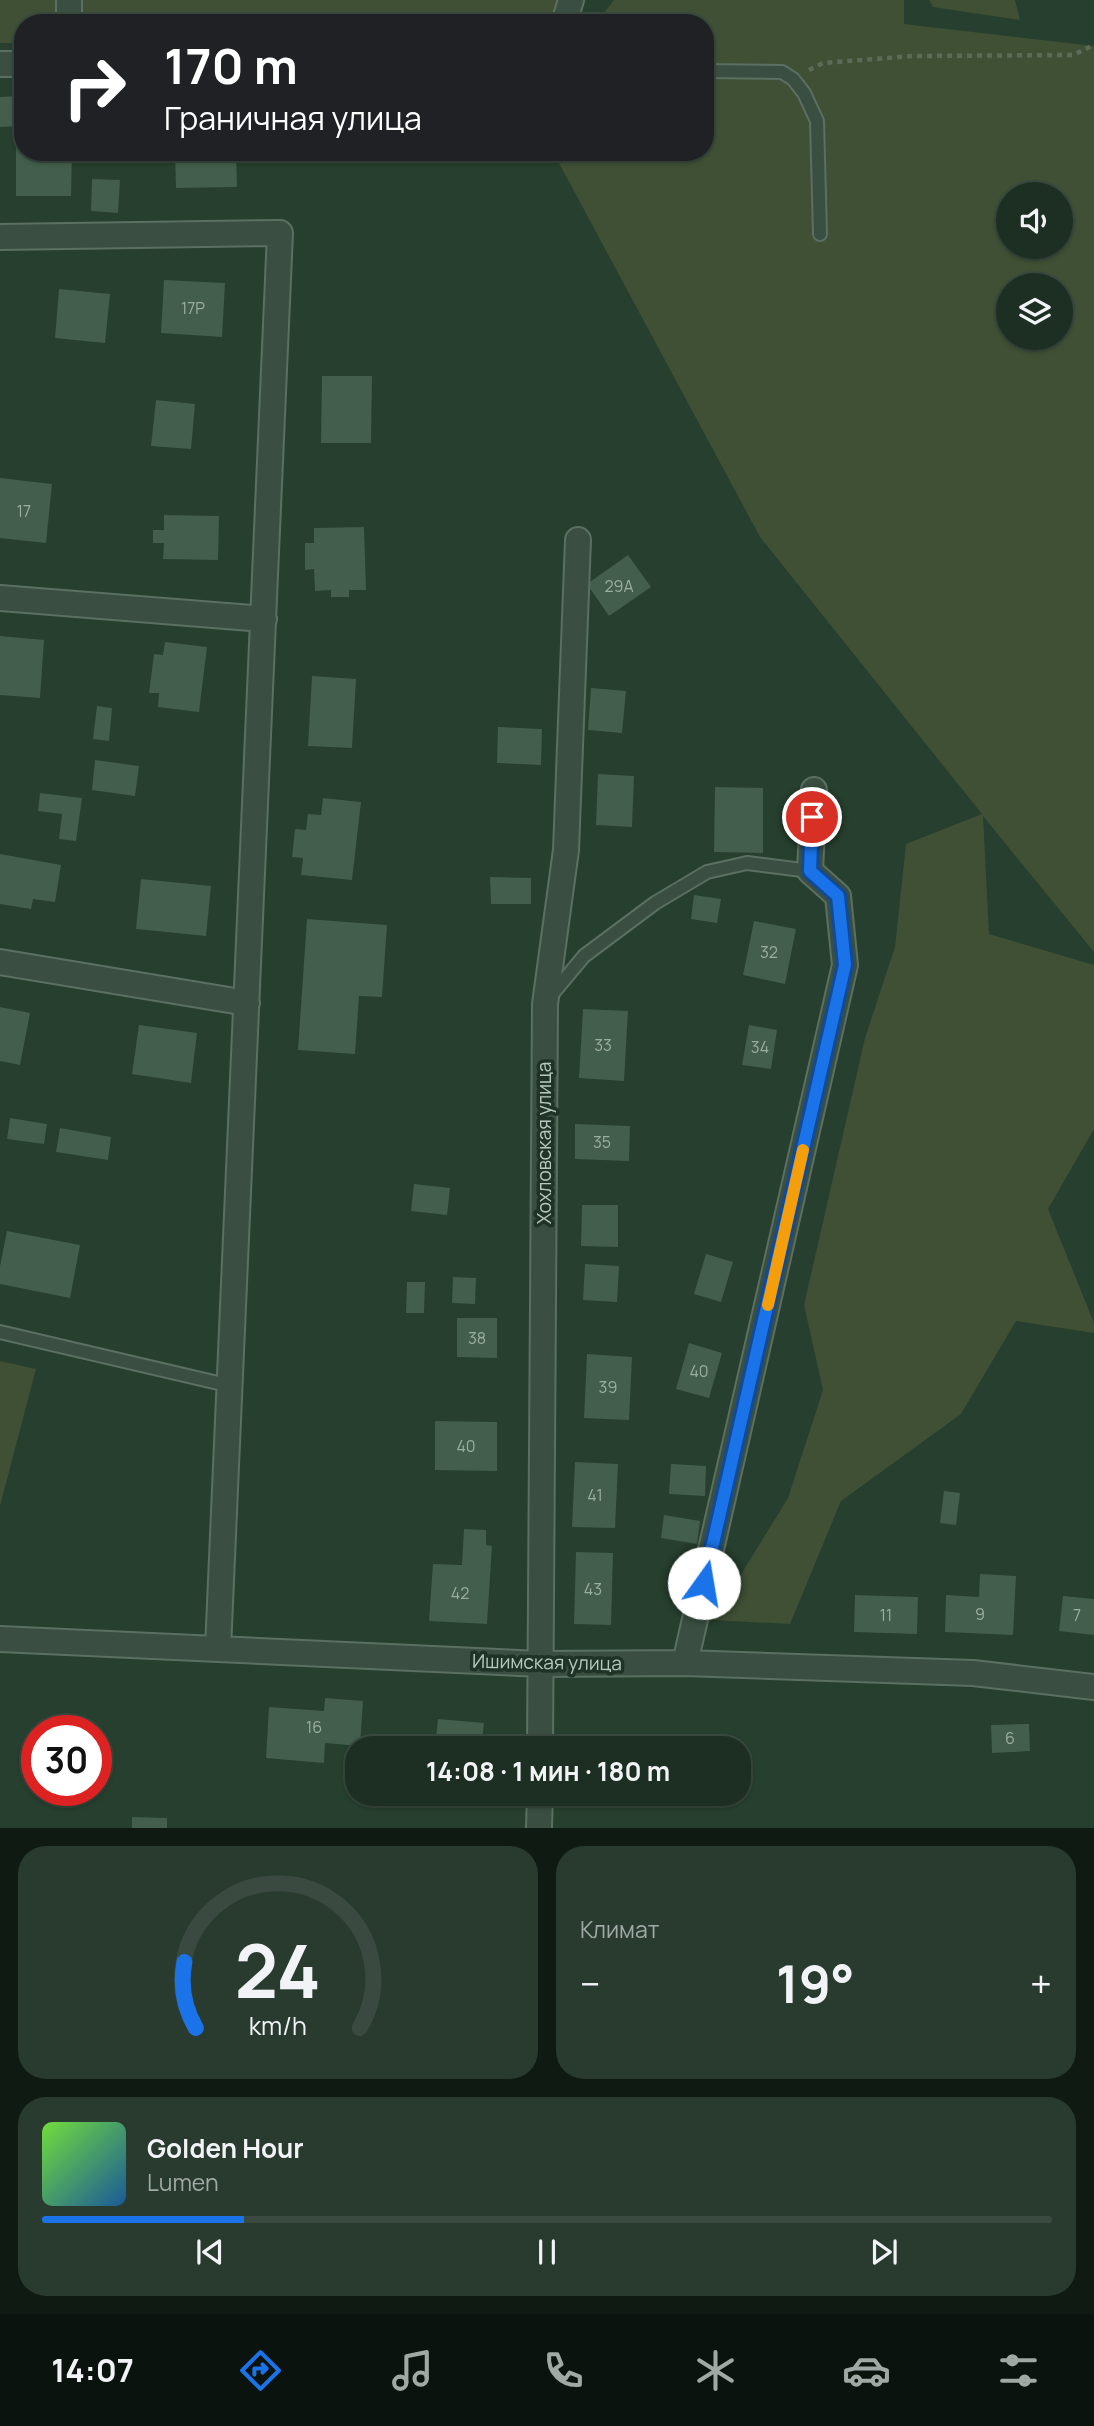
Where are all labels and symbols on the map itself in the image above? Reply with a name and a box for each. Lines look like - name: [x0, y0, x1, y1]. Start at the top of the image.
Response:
- house number: 17Р: [181, 297, 205, 319]
- house number: 17: [17, 500, 31, 522]
- house number: 29А: [604, 575, 634, 597]
- pin: [782, 787, 842, 847]
- house number: 32: [760, 941, 778, 963]
- house number: 33: [594, 1034, 612, 1056]
- house number: 34: [751, 1036, 769, 1058]
- street label: Хохловская улица: [531, 1062, 557, 1224]
- house number: 35: [593, 1131, 611, 1153]
- house number: 38: [468, 1327, 486, 1349]
- house number: 40: [689, 1360, 709, 1382]
- house number: 39: [599, 1376, 617, 1398]
- house number: 40: [456, 1435, 476, 1457]
- house number: 41: [587, 1484, 603, 1506]
- position arrow: [667, 1546, 741, 1620]
- house number: 43: [584, 1578, 602, 1600]
- house number: 42: [451, 1582, 469, 1604]
- house number: 9: [975, 1603, 985, 1625]
- house number: 11: [880, 1604, 892, 1626]
- house number: 7: [1073, 1604, 1081, 1626]
- street label: Ишимская улица: [472, 1648, 622, 1676]
- speed limit sign: 30: [21, 1715, 112, 1806]
- house number: 16: [306, 1716, 322, 1738]
- house number: 6: [1005, 1727, 1015, 1749]

